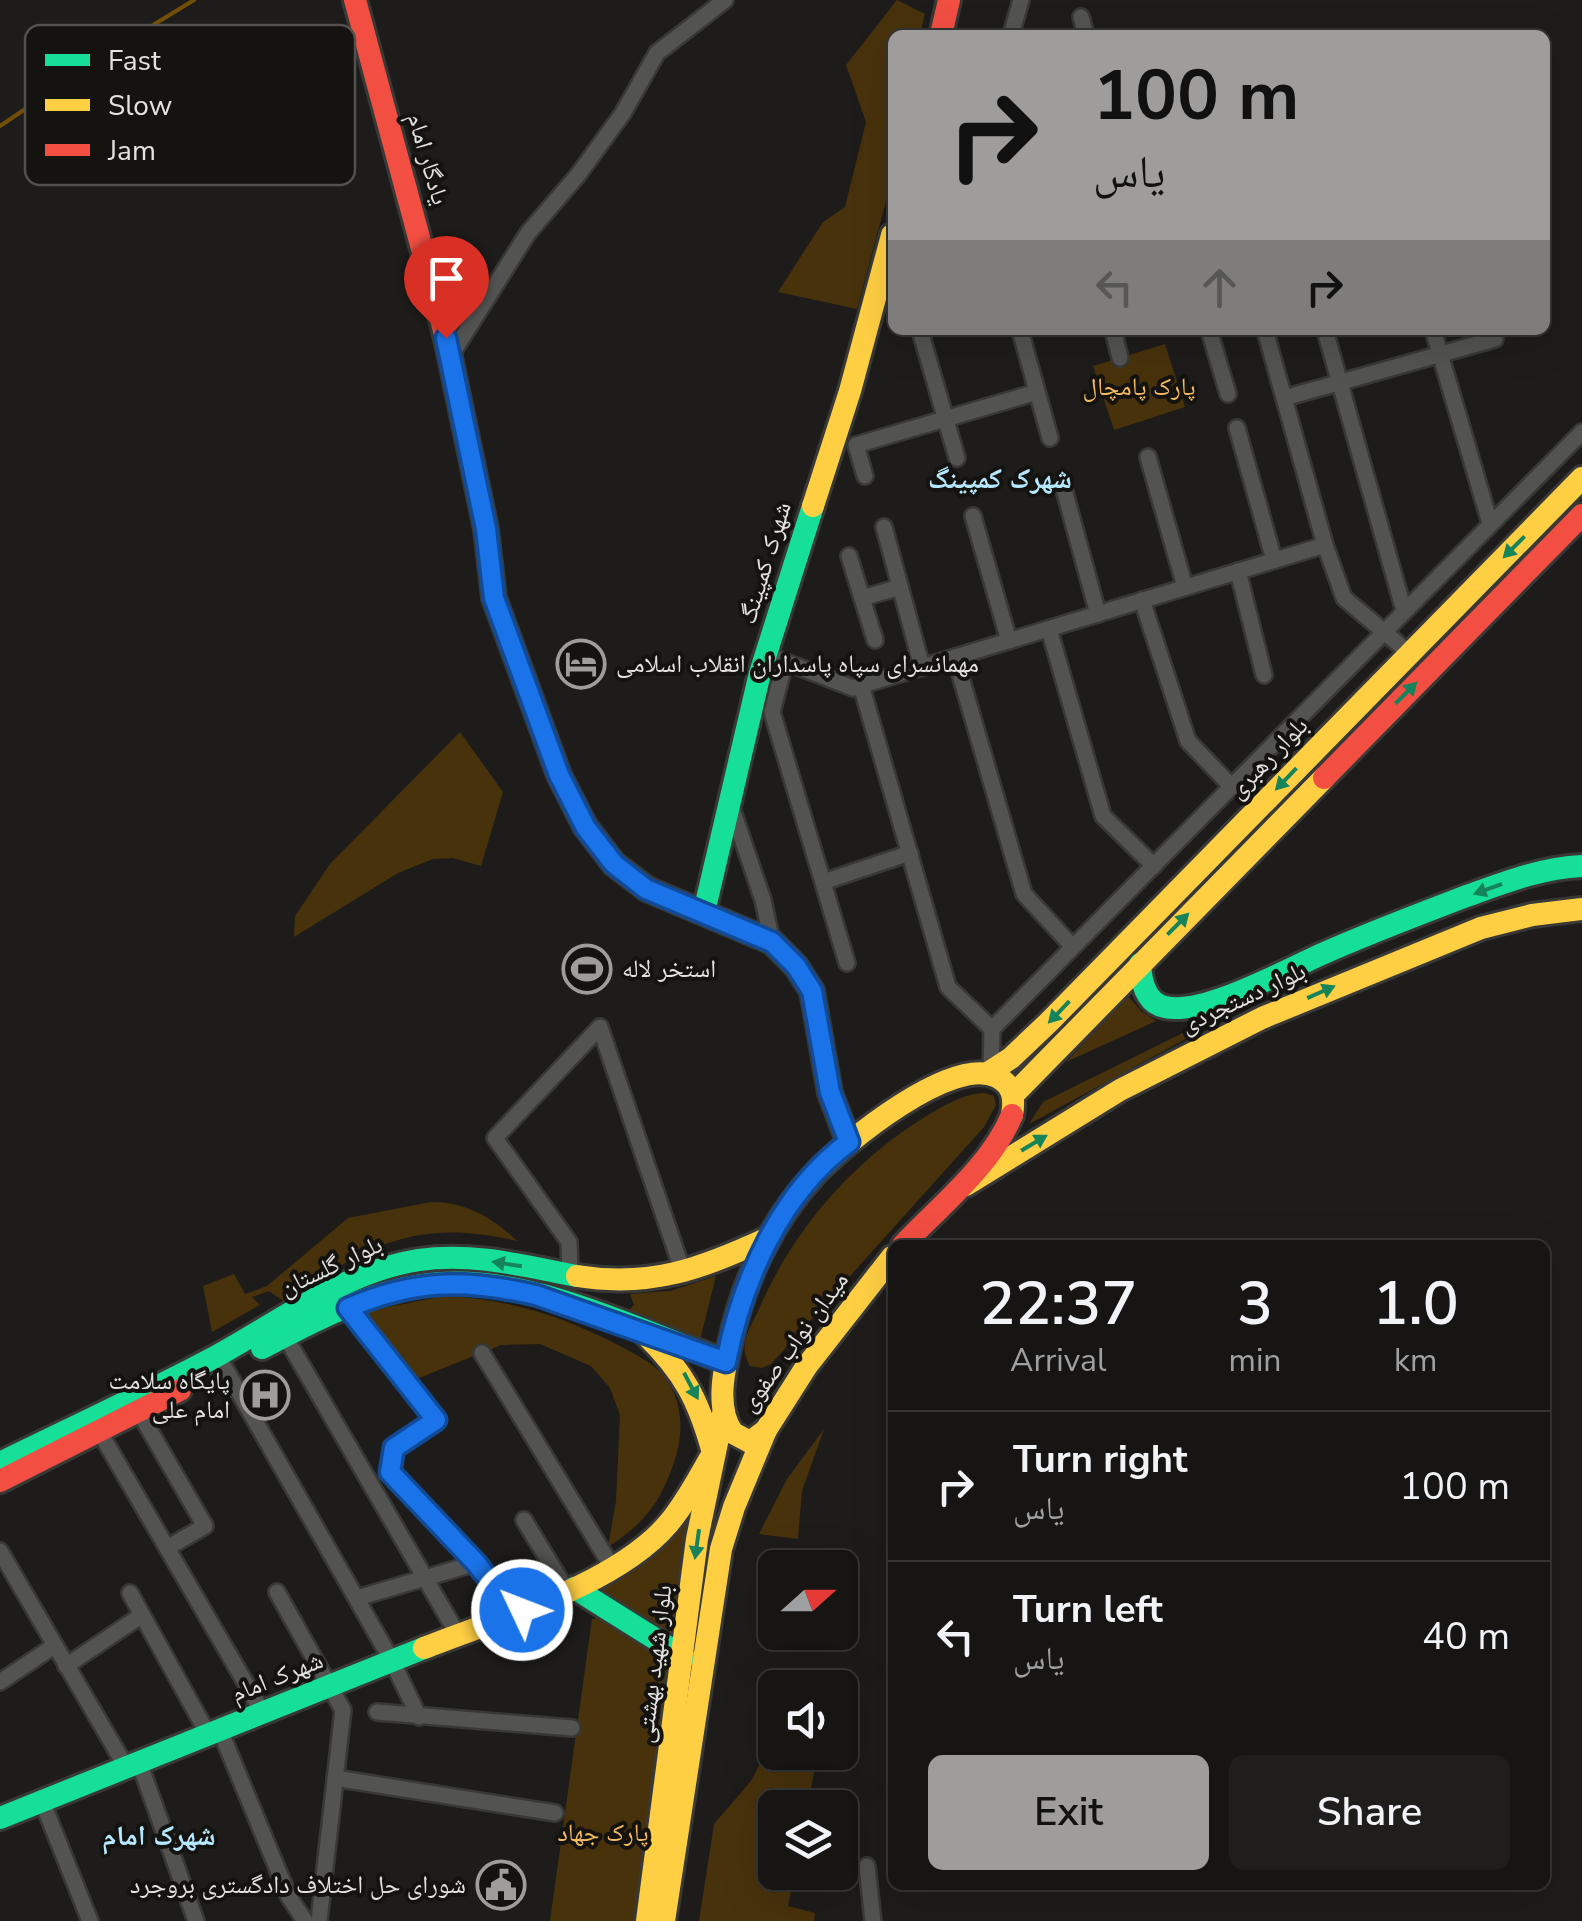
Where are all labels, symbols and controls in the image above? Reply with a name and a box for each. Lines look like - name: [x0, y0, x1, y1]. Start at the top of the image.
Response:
- legend: [25, 25, 355, 185]
- text: Fast: [108, 42, 161, 80]
- text: 100 m: [1093, 48, 1299, 144]
- icon: right: [928, 70, 1058, 200]
- text: Slow: [108, 87, 172, 125]
- street label: یادگار امام: [399, 109, 457, 209]
- text: Jam: [107, 132, 156, 170]
- text: یاس: [1093, 142, 1165, 203]
- pin: [404, 236, 489, 339]
- icon: arrive: [419, 251, 474, 306]
- icon: left: [1087, 260, 1142, 315]
- icon: ahead: [1192, 260, 1247, 315]
- icon: right: [1297, 260, 1352, 315]
- park label: پارک پامچال: [1082, 370, 1196, 404]
- district label: شهرک کمپینگ: [928, 460, 1072, 498]
- street label: شهرک کمپینگ: [730, 498, 800, 628]
- one-way arrow: [1502, 535, 1526, 559]
- hotel icon: مهمانسرای سپاه پاسداران انقلاب اسلامی: [555, 638, 607, 690]
- place label: مهمانسرای سپاه پاسداران انقلاب اسلامی: [616, 647, 979, 681]
- one-way arrow: [1394, 682, 1418, 706]
- street label: بلوار رهبری: [1220, 710, 1316, 806]
- one-way arrow: [1275, 767, 1298, 791]
- one-way arrow: [1472, 882, 1502, 897]
- one-way arrow: [1166, 913, 1189, 937]
- sports icon: استخر لاله: [561, 943, 613, 995]
- place label: استخر لاله: [622, 952, 716, 986]
- street label: بلوار دستجردی: [1175, 954, 1311, 1042]
- one-way arrow: [1306, 984, 1336, 1000]
- one-way arrow: [1048, 999, 1071, 1023]
- one-way arrow: [1020, 1135, 1048, 1152]
- street label: بلوار گلستان: [274, 1227, 388, 1305]
- one-way arrow: [491, 1255, 522, 1271]
- text: 22:37: [979, 1263, 1137, 1345]
- text: 3: [1237, 1263, 1273, 1345]
- text: 1.0: [1373, 1263, 1459, 1345]
- street label: میدان نواب صفوی: [731, 1265, 857, 1419]
- text: Arrival: [1010, 1339, 1106, 1382]
- text: min: [1228, 1339, 1281, 1382]
- text: km: [1394, 1339, 1437, 1382]
- place label: پایگاه سلامت امام علی: [109, 1364, 230, 1427]
- hospital icon: پایگاه سلامت امام علی: [239, 1369, 291, 1421]
- one-way arrow: [682, 1372, 699, 1401]
- text: Turn right: [1013, 1434, 1188, 1485]
- icon: right: [928, 1459, 983, 1514]
- text: 100 m: [1399, 1461, 1510, 1512]
- text: یاس: [1013, 1487, 1065, 1530]
- one-way arrow: [688, 1529, 704, 1560]
- north arrow: [758, 1550, 858, 1650]
- map controls: [758, 1550, 858, 1890]
- position arrow: [470, 1558, 574, 1662]
- street label: بلوار شهید بهشتی: [627, 1583, 681, 1745]
- text: Turn left: [1013, 1584, 1163, 1635]
- icon: left: [928, 1609, 983, 1664]
- text: 40 m: [1422, 1611, 1510, 1662]
- text: یاس: [1013, 1637, 1065, 1680]
- street label: شهرک امام: [226, 1643, 328, 1711]
- button: sound: [758, 1670, 858, 1770]
- button: Exit: [928, 1755, 1209, 1870]
- button: Share: [1229, 1755, 1510, 1870]
- button: layers: [758, 1790, 858, 1890]
- park label: پارک جهاد: [557, 1816, 649, 1850]
- district label: شهرک امام: [102, 1817, 216, 1855]
- public building icon: شورای حل اختلاف دادگستری بروجرد: [475, 1859, 527, 1911]
- place label: شورای حل اختلاف دادگستری بروجرد: [130, 1868, 466, 1902]

